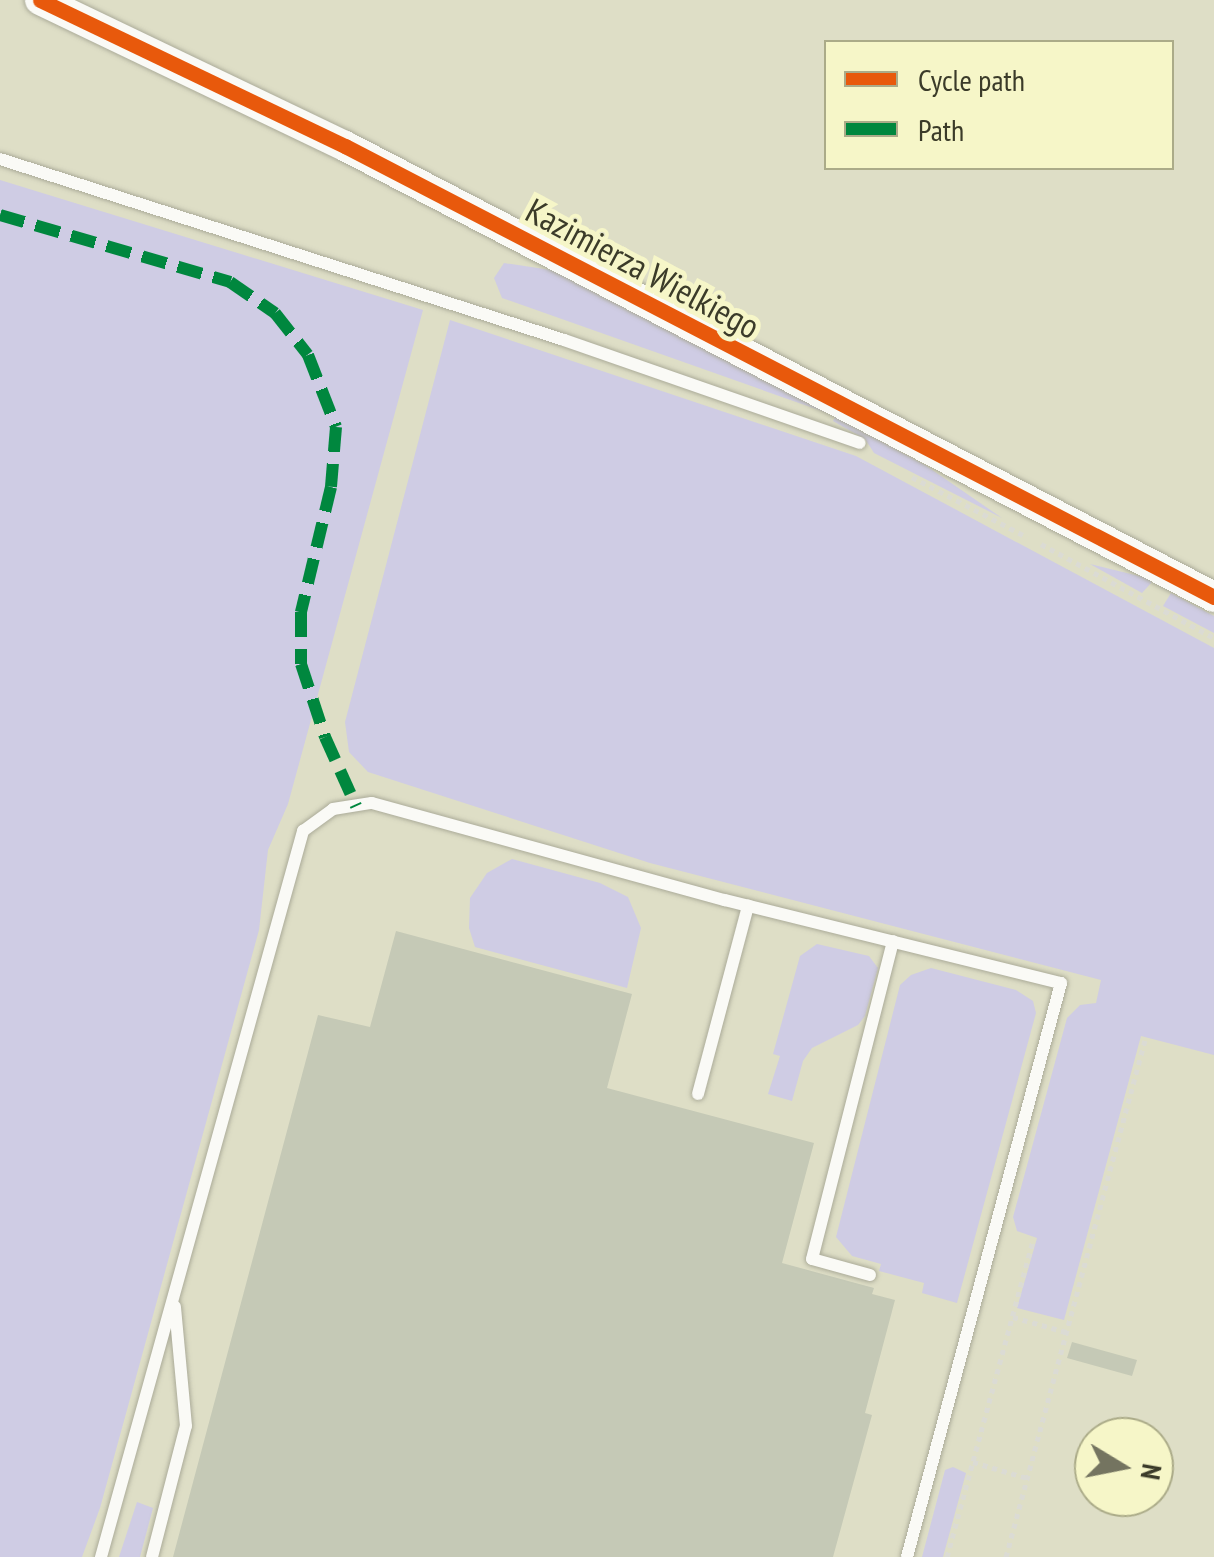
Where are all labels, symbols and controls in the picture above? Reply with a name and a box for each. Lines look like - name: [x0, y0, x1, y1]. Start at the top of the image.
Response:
- legend: [824, 40, 1174, 170]
- text: Cycle path: [918, 60, 1025, 99]
- text: Path: [918, 110, 964, 149]
- street label: Kazimierza Wielkiego: [519, 189, 767, 347]
- north arrow: [1074, 1417, 1174, 1517]
- text: N: [1133, 1461, 1172, 1483]

